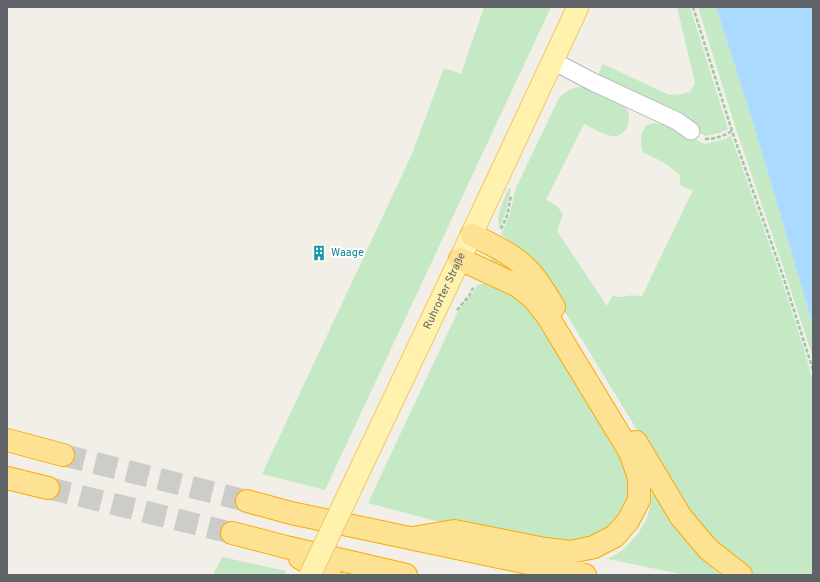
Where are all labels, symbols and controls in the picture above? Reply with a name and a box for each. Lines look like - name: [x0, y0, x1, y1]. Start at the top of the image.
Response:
- building icon: Waage: [310, 244, 328, 262]
- place label: Waage: [331, 246, 364, 260]
- street label: Ruhrorter Straße: [421, 250, 469, 332]

